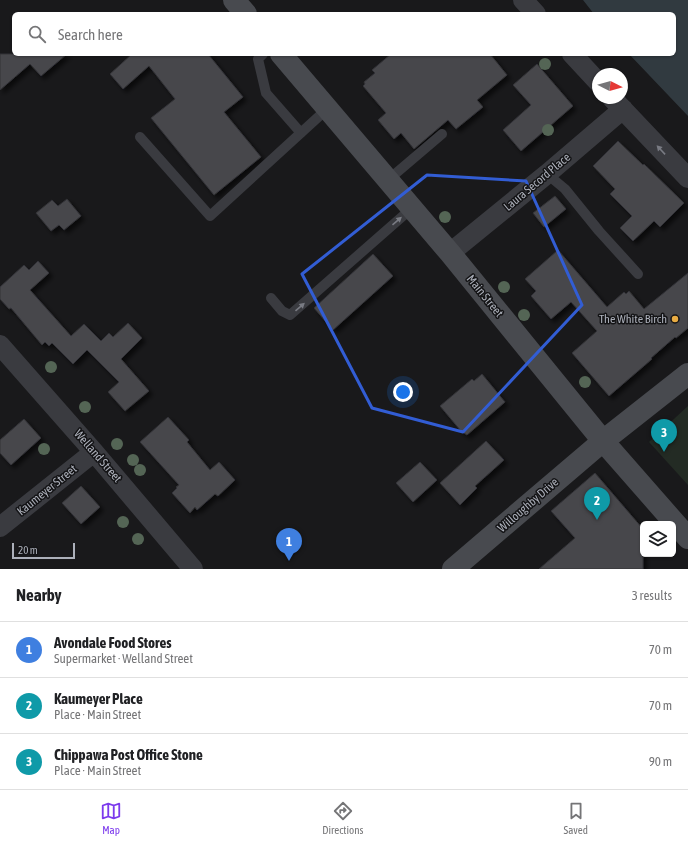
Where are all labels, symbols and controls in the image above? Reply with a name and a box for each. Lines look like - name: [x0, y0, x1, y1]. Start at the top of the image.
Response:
- search box: [12, 12, 676, 56]
- icon: search: [26, 23, 48, 45]
- text: Search here: [58, 26, 123, 43]
- north arrow: [592, 68, 628, 104]
- one-way arrow: [656, 145, 666, 155]
- street label: Laura Secord Place: [501, 150, 573, 214]
- one-way arrow: [392, 217, 403, 226]
- street label: Main Street: [464, 272, 507, 320]
- one-way arrow: [295, 302, 305, 312]
- place label: The White Birch: [599, 312, 667, 326]
- marker: The White Birch: [670, 314, 680, 324]
- your location: [393, 382, 413, 402]
- pin: 3: [651, 419, 677, 452]
- street label: Welland Street: [71, 427, 125, 486]
- street label: Kaumeyer Street: [14, 461, 80, 518]
- street label: Willoughby Drive: [495, 475, 561, 535]
- pin: 2: [584, 487, 610, 520]
- map controls: [640, 521, 676, 557]
- button: layers: [640, 521, 676, 557]
- pin: 1: [276, 528, 302, 561]
- scale bar: [12, 541, 75, 560]
- text: 20 m: [18, 544, 38, 556]
- text: Nearby: [16, 585, 62, 605]
- text: 3 results: [632, 588, 672, 603]
- text: Avondale Food Stores: [54, 634, 172, 651]
- text: 1: [26, 642, 32, 657]
- text: 70 m: [649, 642, 672, 657]
- text: Supermarket · Welland Street: [54, 651, 193, 666]
- text: Kaumeyer Place: [54, 690, 143, 707]
- text: 2: [26, 698, 32, 713]
- text: 70 m: [649, 698, 672, 713]
- text: Place · Main Street: [54, 707, 141, 722]
- text: Chippawa Post Office Stone: [54, 746, 203, 763]
- text: 3: [26, 754, 32, 769]
- text: 90 m: [649, 754, 672, 769]
- text: Place · Main Street: [54, 763, 141, 778]
- tab: Map: [100, 800, 122, 836]
- tab: Directions: [322, 800, 363, 836]
- tab: Saved: [564, 800, 588, 836]

